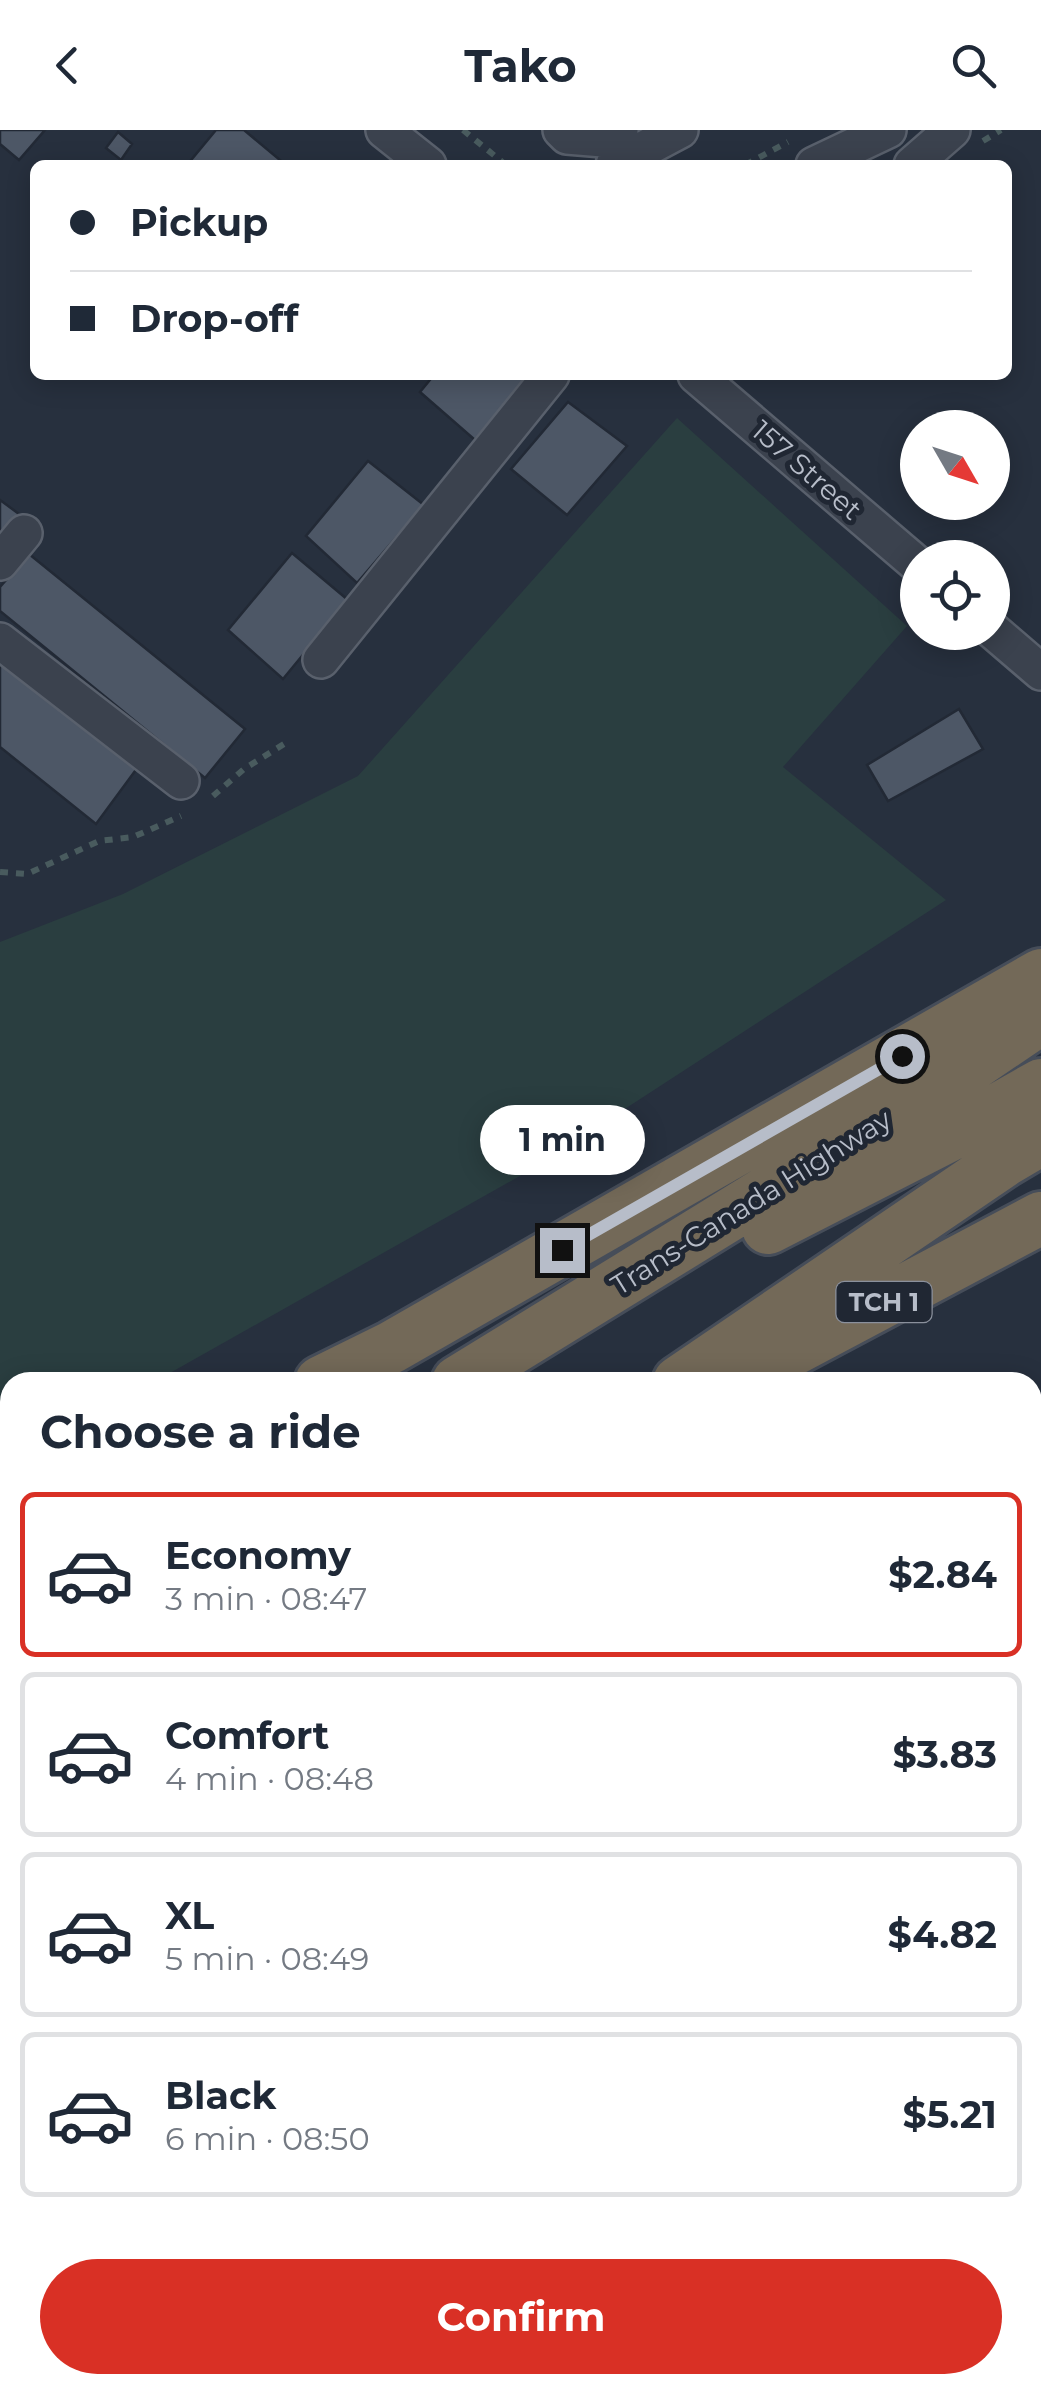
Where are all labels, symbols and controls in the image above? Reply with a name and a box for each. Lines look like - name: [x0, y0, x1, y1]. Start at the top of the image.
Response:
- icon: back: [40, 38, 95, 93]
- text: Tako: [464, 38, 577, 93]
- icon: search: [946, 38, 1001, 93]
- text: Pickup: [130, 199, 268, 246]
- text: Drop-off: [130, 295, 299, 342]
- north arrow: [900, 410, 1010, 520]
- map controls: [900, 410, 1010, 650]
- street label: 157 Street: [745, 413, 869, 527]
- button: locate: [900, 540, 1010, 650]
- route start: [880, 1034, 925, 1079]
- street label: Trans-Canada Highway: [605, 1101, 898, 1302]
- callout: 1 min: [480, 1105, 644, 1175]
- text: 1 min: [519, 1120, 606, 1159]
- route end: [540, 1228, 585, 1273]
- road number: TCH 1: [836, 1282, 932, 1322]
- text: Choose a ride: [40, 1404, 361, 1459]
- icon: car: [45, 1530, 135, 1620]
- text: Economy: [165, 1532, 351, 1579]
- text: $2.84: [888, 1551, 997, 1598]
- text: 3 min · 08:47: [165, 1579, 367, 1618]
- icon: car: [45, 1710, 135, 1800]
- text: Comfort: [165, 1712, 329, 1759]
- text: $3.83: [892, 1731, 997, 1778]
- text: 4 min · 08:48: [165, 1759, 374, 1798]
- icon: car: [45, 1890, 135, 1980]
- text: XL: [165, 1892, 214, 1939]
- text: $4.82: [888, 1911, 997, 1958]
- text: 5 min · 08:49: [165, 1939, 369, 1978]
- icon: car: [45, 2070, 135, 2160]
- text: Black: [165, 2072, 276, 2119]
- text: $5.21: [902, 2091, 997, 2138]
- text: 6 min · 08:50: [165, 2119, 370, 2158]
- button: Confirm: [40, 2259, 1002, 2374]

